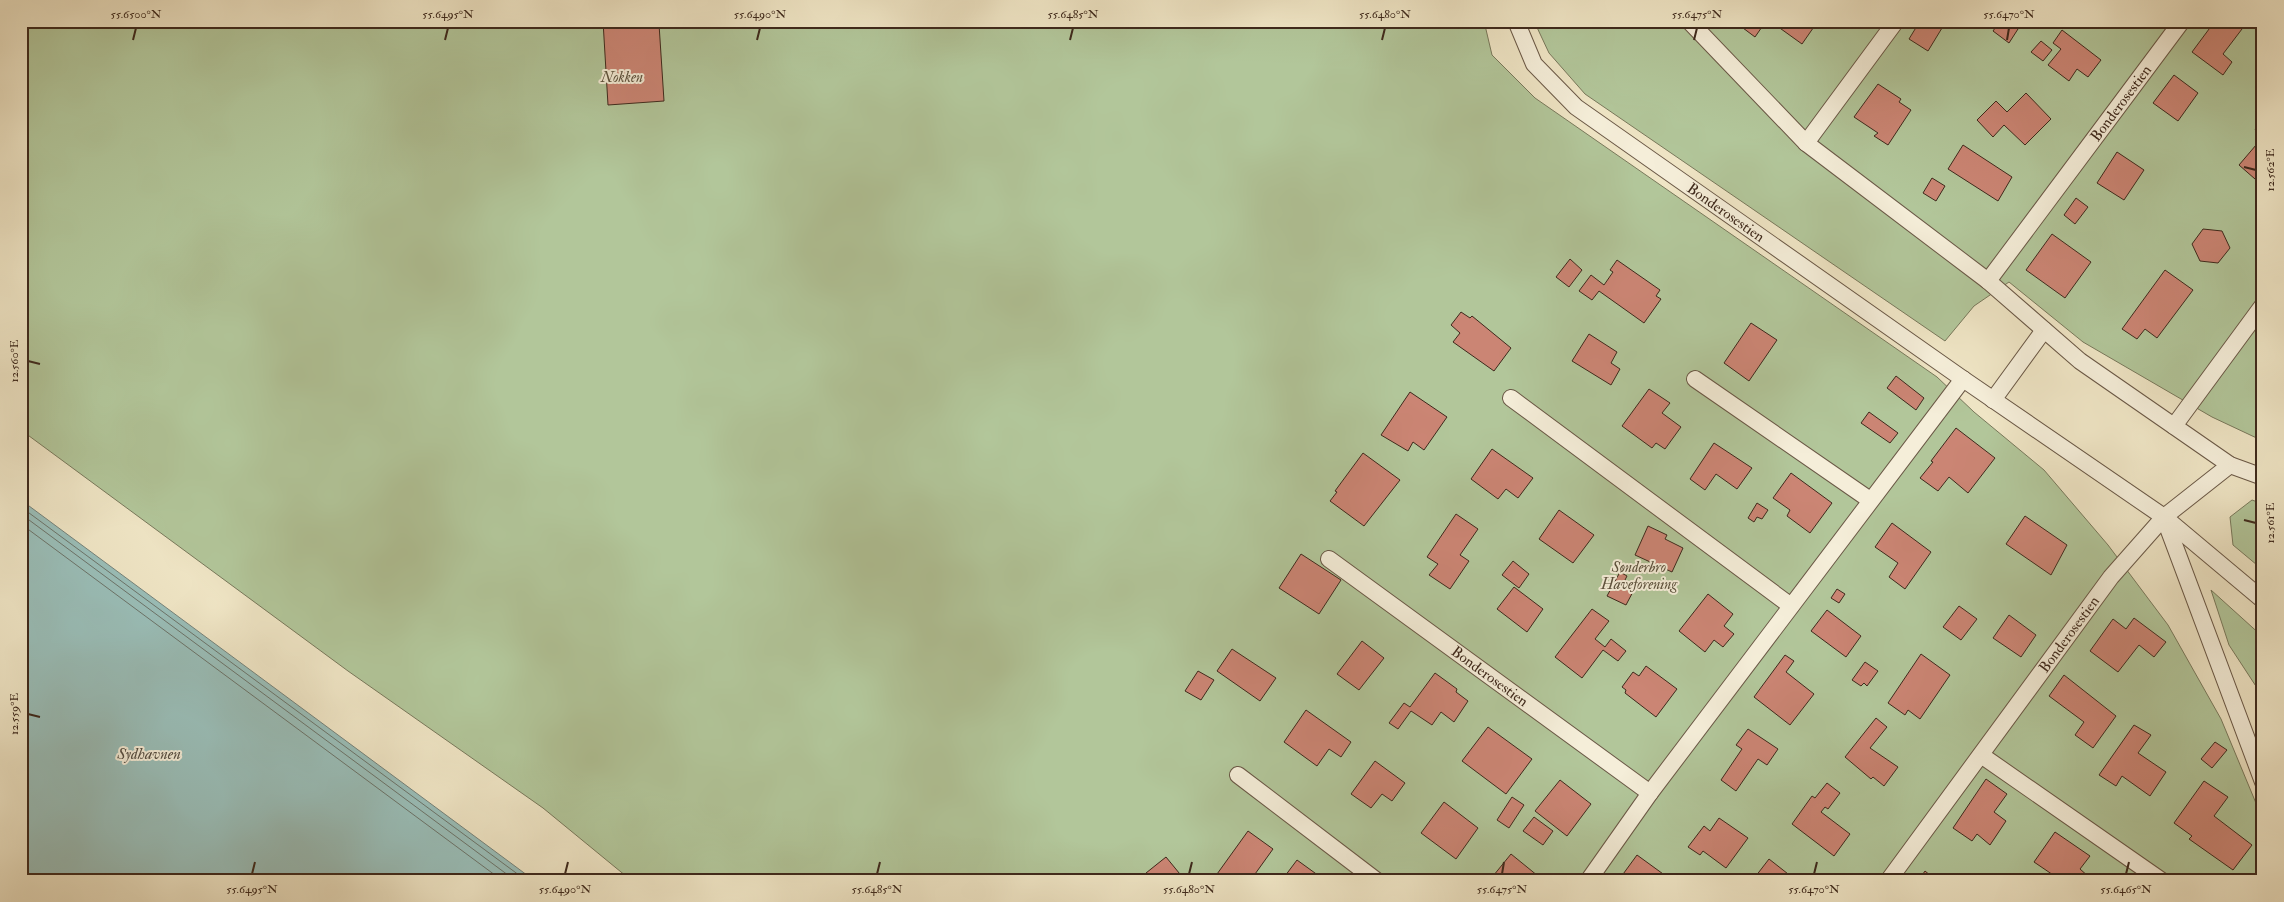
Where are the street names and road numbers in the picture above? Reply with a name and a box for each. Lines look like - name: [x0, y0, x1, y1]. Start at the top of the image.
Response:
- street label: Bonderosestien: [2086, 61, 2156, 145]
- street label: Bonderosestien: [1683, 179, 1768, 247]
- street label: Bonderosestien: [2035, 592, 2104, 677]
- street label: Bonderosestien: [1447, 642, 1532, 711]

